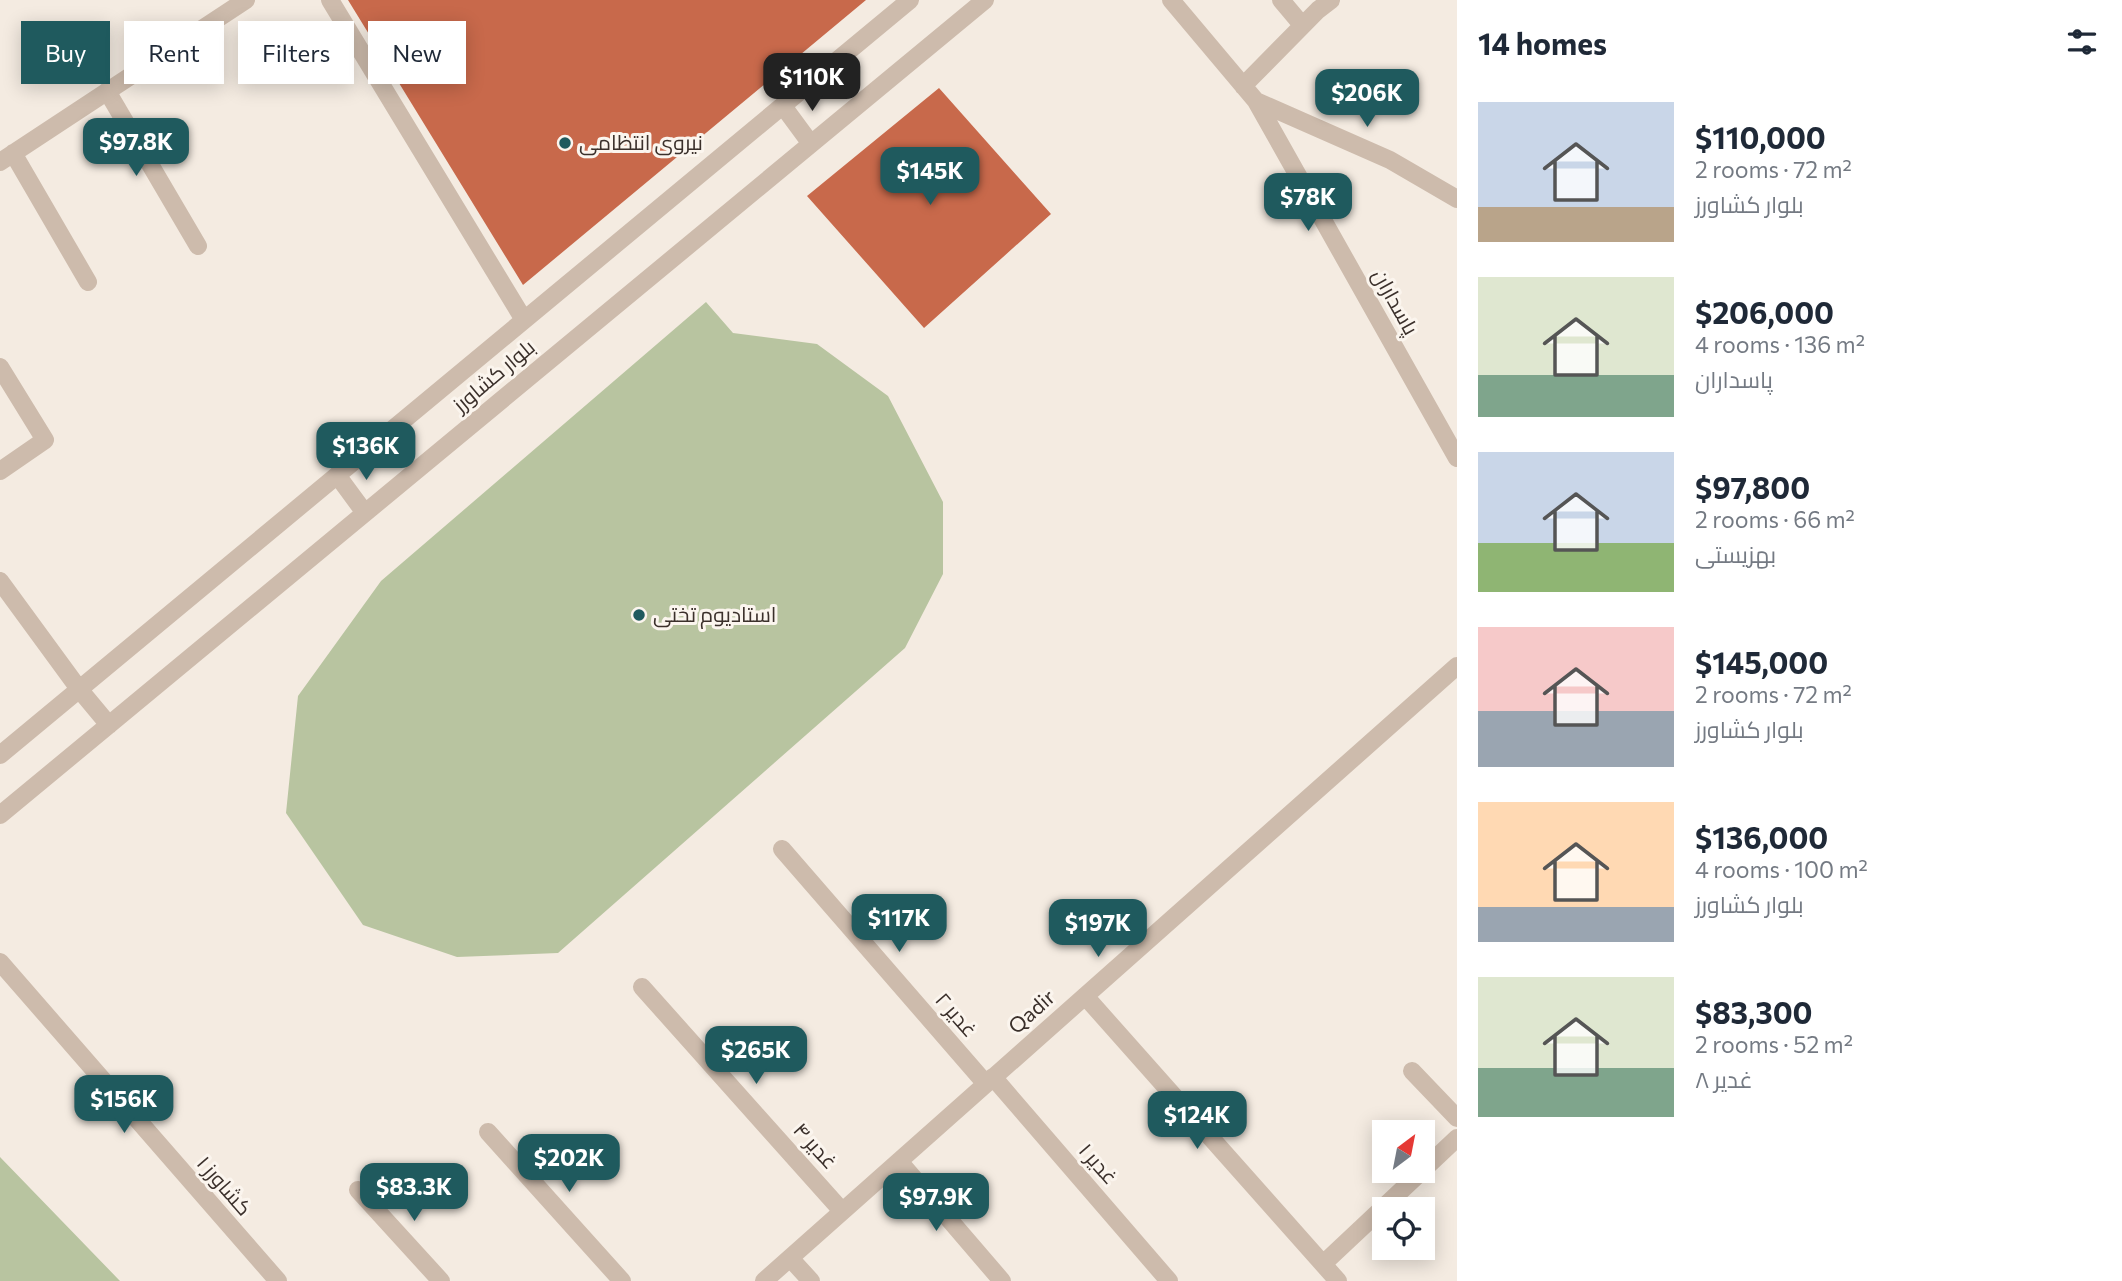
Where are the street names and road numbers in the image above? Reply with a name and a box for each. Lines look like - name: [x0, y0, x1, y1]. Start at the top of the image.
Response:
- street label: پاسداران: [1365, 264, 1425, 340]
- street label: بلوار کشاورز: [446, 333, 540, 418]
- street label: Qadir: [1003, 984, 1059, 1038]
- street label: غدیر ۲: [930, 987, 983, 1042]
- street label: غدیر ۴: [788, 1117, 843, 1174]
- street label: غدیر ۱: [1074, 1137, 1124, 1189]
- street label: کشاورز ۱: [192, 1150, 258, 1220]

